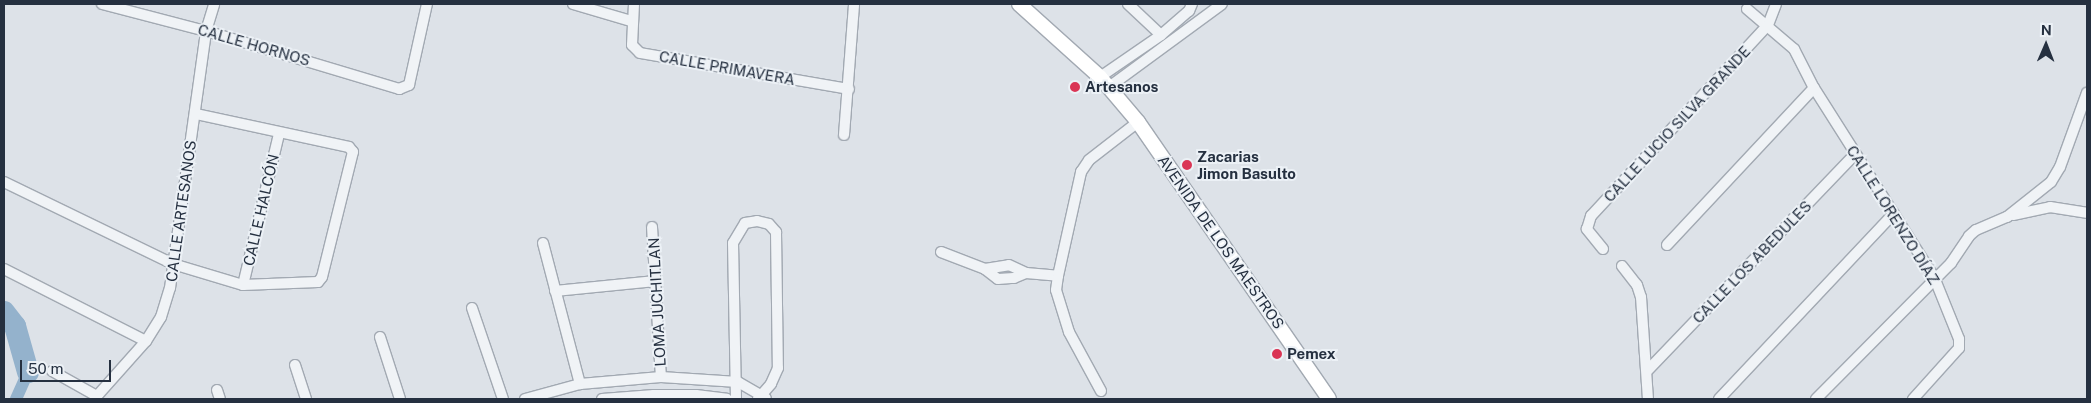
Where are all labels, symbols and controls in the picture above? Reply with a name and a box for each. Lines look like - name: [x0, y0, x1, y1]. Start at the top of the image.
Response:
- street label: CALLE HORNOS: [196, 20, 312, 70]
- north arrow: [2021, 20, 2071, 70]
- text: N: [2041, 22, 2052, 38]
- street label: CALLE LUCIO SILVA GRANDE: [1600, 42, 1754, 206]
- street label: CALLE PRIMAVERA: [658, 47, 796, 89]
- place label: Artesanos: [1085, 78, 1158, 96]
- marker: Artesanos: [1069, 81, 1081, 93]
- street label: CALLE ARTESANOS: [162, 139, 200, 283]
- street label: CALLE LORENZO DÍAZ: [1843, 142, 1943, 288]
- place label: Zacarias Jimon Basulto: [1197, 147, 1296, 182]
- street label: CALLE HALCÓN: [239, 152, 283, 268]
- street label: AVENIDA DE LOS MAESTROS: [1154, 152, 1288, 332]
- marker: Zacarias Jimon Basulto: [1181, 159, 1193, 171]
- street label: CALLE LOS ABEDULES: [1689, 197, 1815, 327]
- street label: LOMA JUCHITLAN: [645, 237, 669, 367]
- place label: Pemex: [1287, 345, 1335, 363]
- marker: Pemex: [1271, 348, 1283, 360]
- scale bar: [22, 350, 114, 382]
- text: 50 m: [28, 360, 63, 377]

